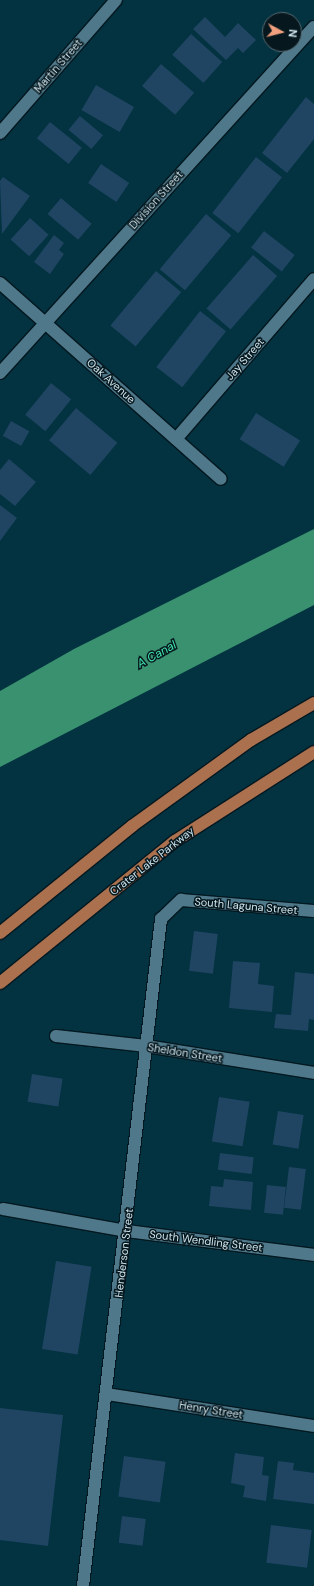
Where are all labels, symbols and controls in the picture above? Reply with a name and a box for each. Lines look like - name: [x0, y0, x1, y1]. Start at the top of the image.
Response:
- north arrow: [262, 12, 302, 52]
- text: N: [285, 29, 300, 38]
- street label: Martin Street: [31, 37, 85, 95]
- street label: Division Street: [126, 168, 186, 232]
- street label: Jay Street: [223, 335, 267, 383]
- street label: Oak Avenue: [84, 356, 138, 406]
- water label: A Canal: [135, 638, 179, 672]
- street label: Crater Lake Parkway: [107, 824, 197, 898]
- street label: South Laguna Street: [194, 895, 298, 917]
- street label: Sheldon Street: [147, 1041, 223, 1065]
- street label: Henderson Street: [112, 1208, 136, 1298]
- street label: South Wendling Street: [149, 1228, 263, 1254]
- street label: Henry Street: [178, 1398, 244, 1422]

